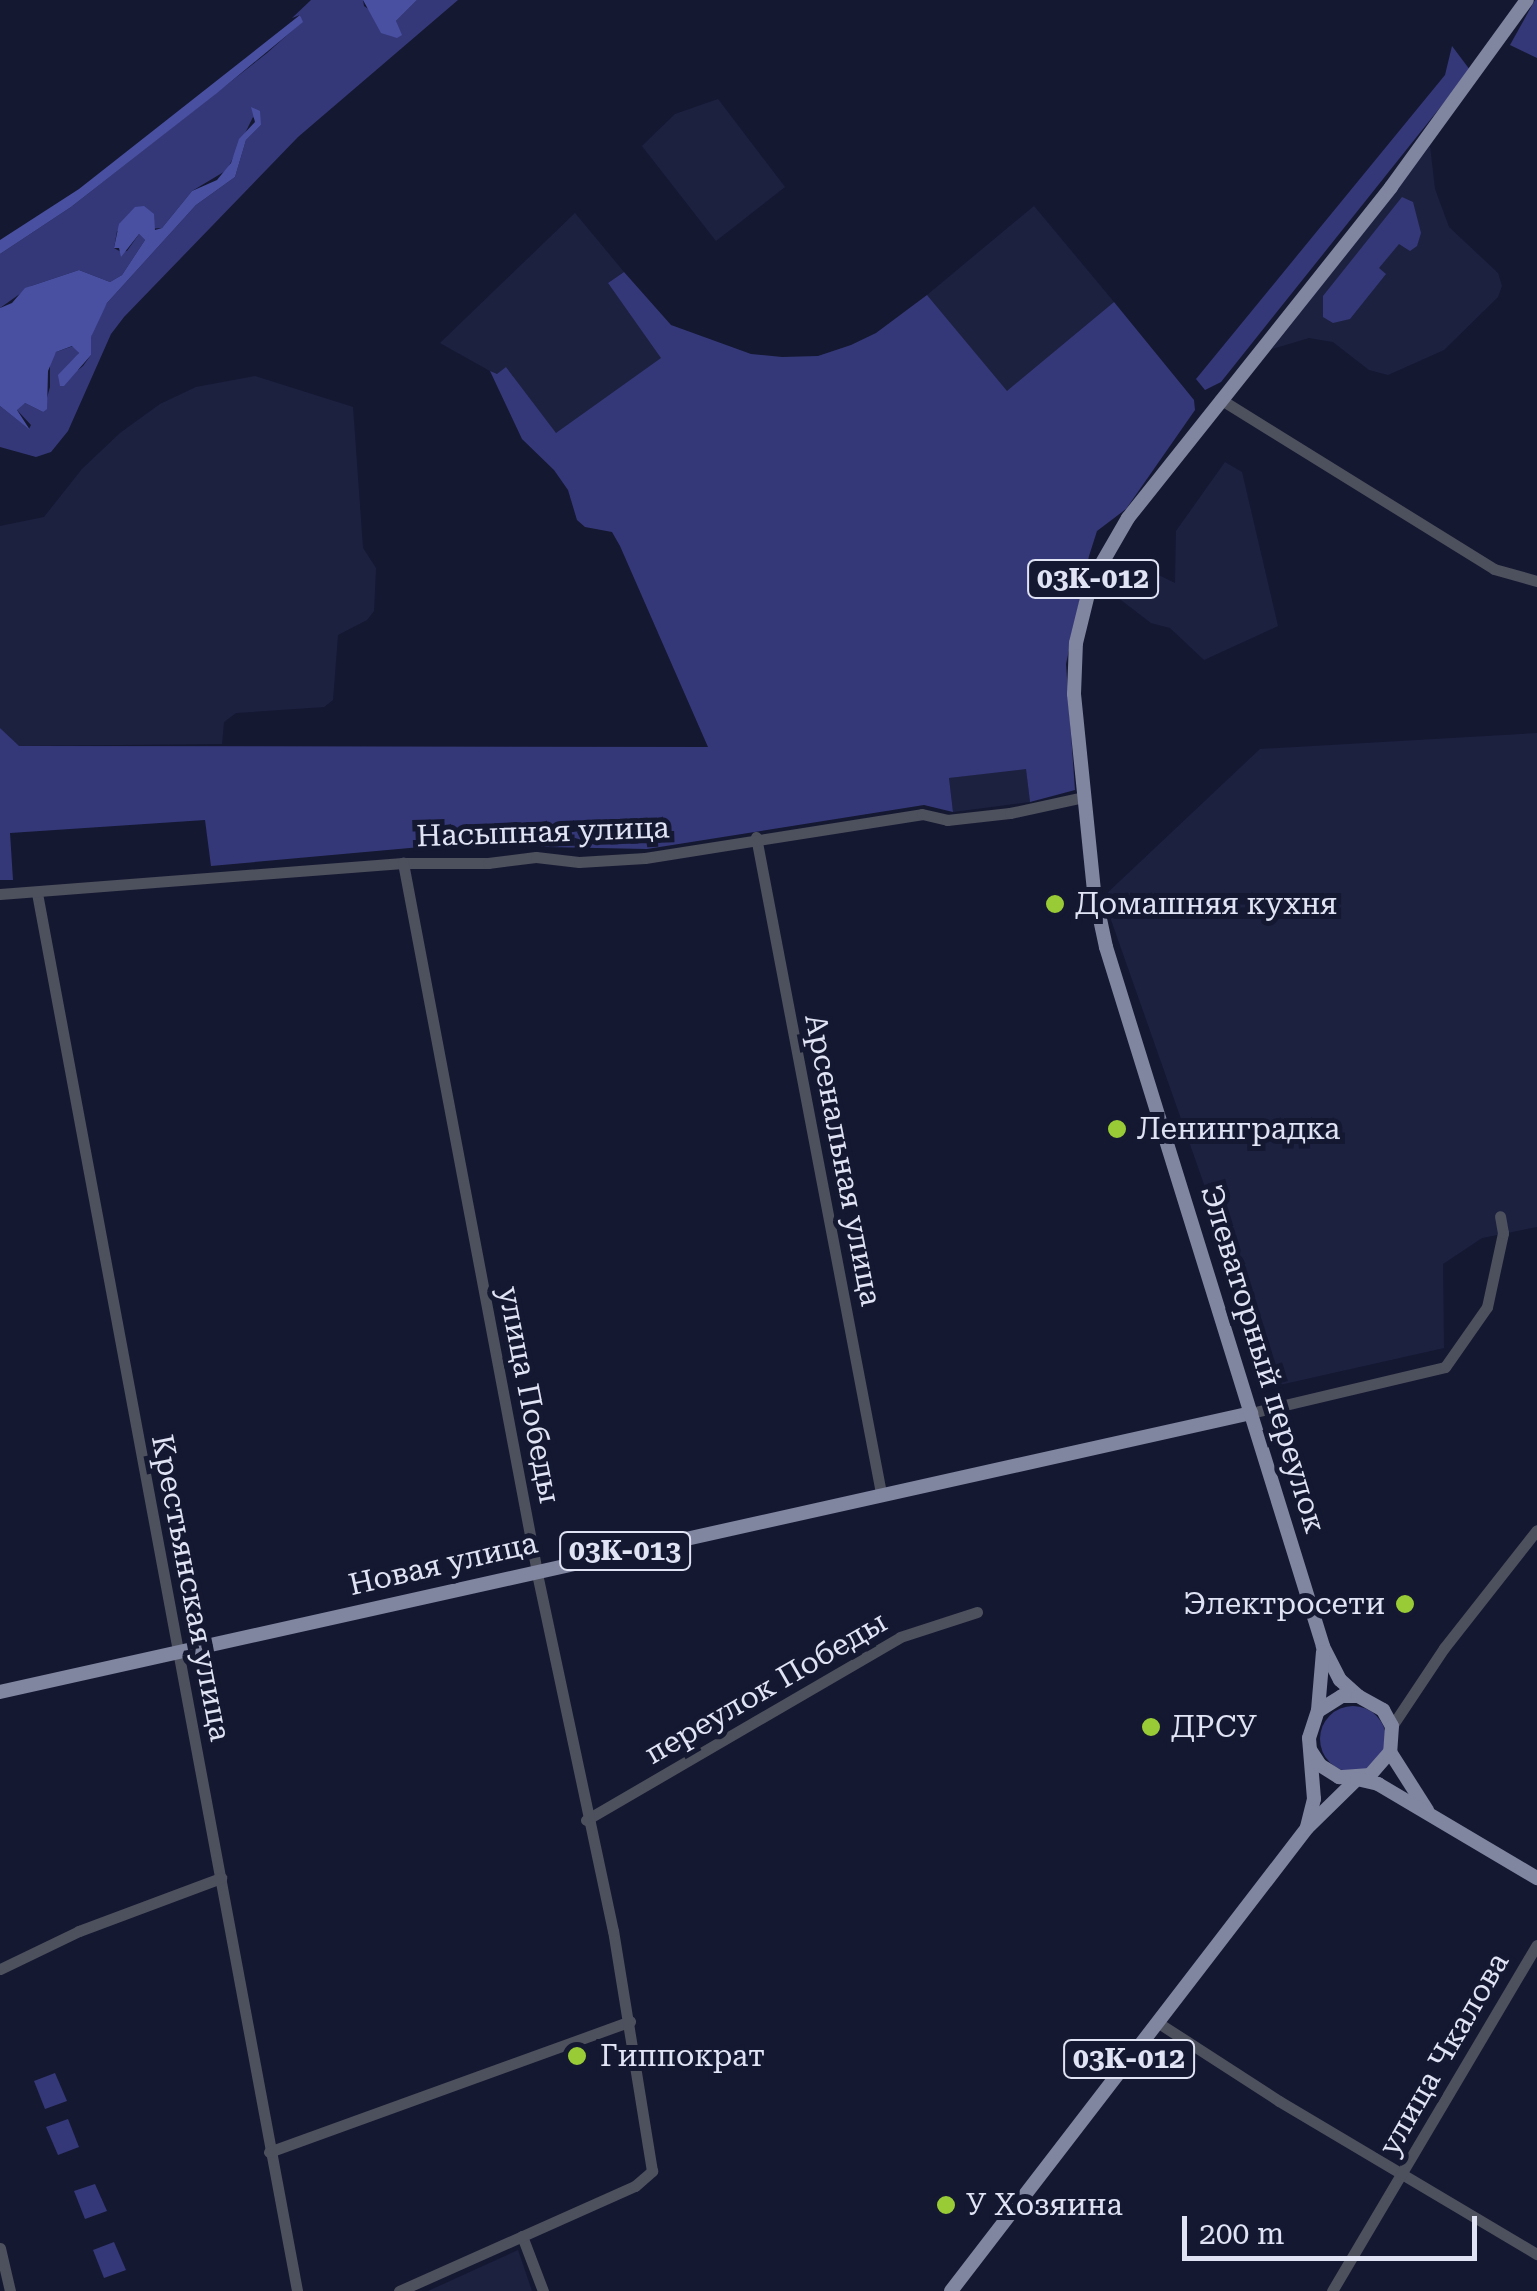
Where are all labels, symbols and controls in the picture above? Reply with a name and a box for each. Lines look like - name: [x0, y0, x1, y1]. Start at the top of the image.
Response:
- road number: 03К-012: [1026, 556, 1160, 602]
- street label: Насыпная улица: [416, 810, 670, 854]
- place label: Домашняя кухня: [1075, 886, 1337, 922]
- marker: Домашняя кухня: [1044, 893, 1066, 915]
- street label: Арсенальная улица: [797, 1011, 889, 1309]
- place label: Ленинградка: [1137, 1111, 1340, 1147]
- marker: Ленинградка: [1106, 1118, 1128, 1140]
- street label: Элеваторный переулок: [1193, 1181, 1333, 1537]
- street label: улица Победы: [490, 1283, 568, 1507]
- street label: Крестьянская улица: [144, 1432, 238, 1744]
- street label: Новая улица: [345, 1525, 541, 1603]
- road number: 03К-013: [558, 1528, 692, 1574]
- place label: Электросети: [1183, 1586, 1385, 1622]
- marker: Электросети: [1394, 1593, 1416, 1615]
- street label: переулок Победы: [639, 1604, 893, 1772]
- place label: ДРСУ: [1171, 1709, 1257, 1745]
- marker: ДРСУ: [1140, 1716, 1162, 1738]
- street label: улица Чкалова: [1371, 1946, 1517, 2162]
- road number: 03К-012: [1062, 2036, 1196, 2082]
- place label: Гиппократ: [600, 2038, 765, 2074]
- marker: Гиппократ: [564, 2043, 590, 2069]
- place label: У Хозяина: [966, 2187, 1123, 2223]
- marker: У Хозяина: [935, 2194, 957, 2216]
- scale bar: [1187, 2196, 1482, 2258]
- text: 200 m: [1199, 2216, 1284, 2251]

